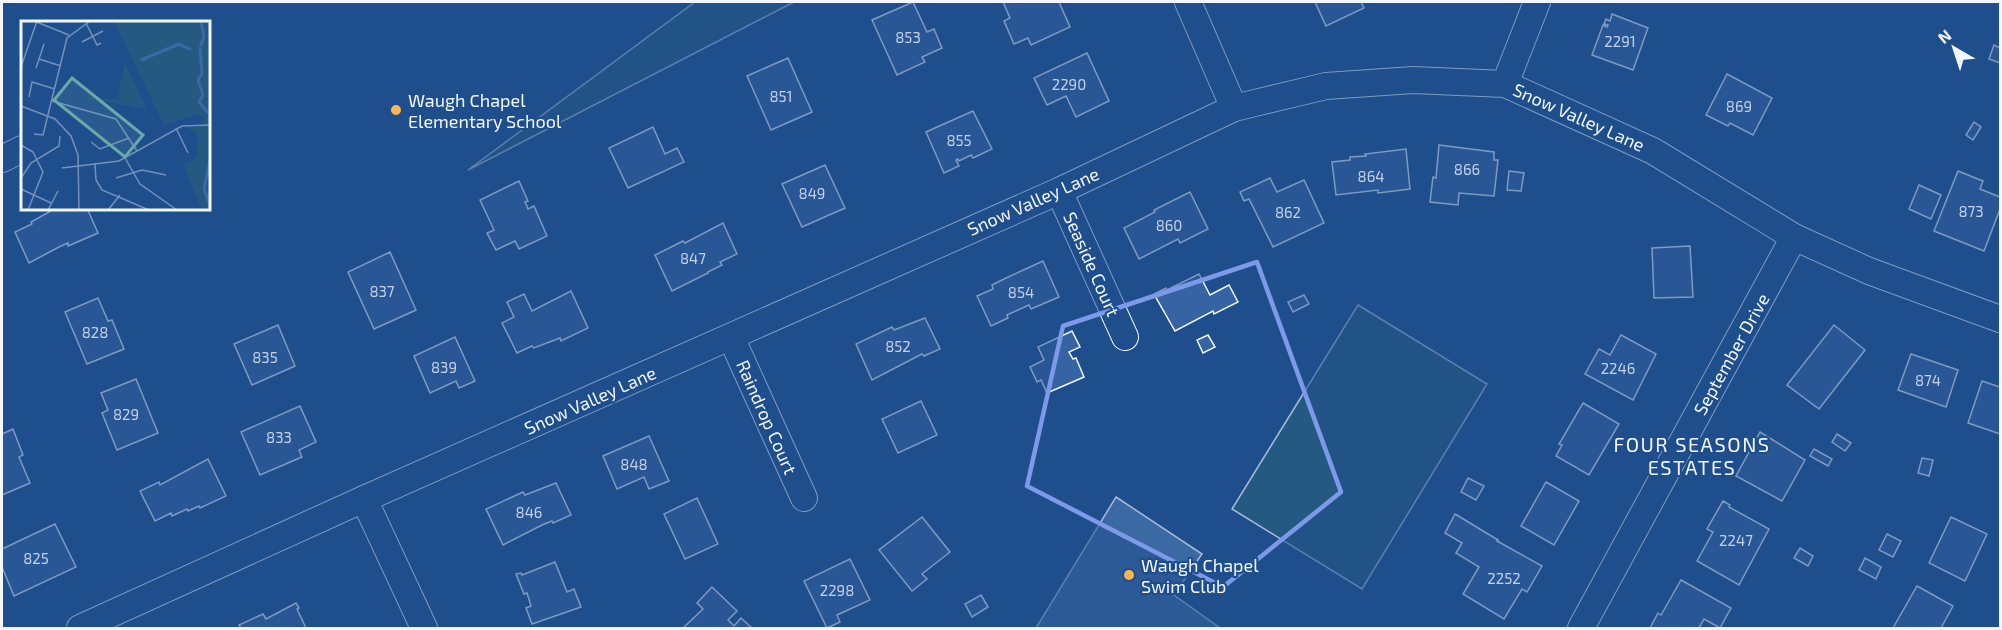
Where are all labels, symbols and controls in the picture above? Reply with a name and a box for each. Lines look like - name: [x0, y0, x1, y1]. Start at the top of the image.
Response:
- north arrow: [1924, 18, 1984, 78]
- inset map: [21, 21, 210, 210]
- text: N: [1934, 25, 1955, 47]
- house number: 853: [895, 28, 921, 46]
- house number: 2291: [1604, 32, 1636, 50]
- house number: 2290: [1052, 75, 1086, 93]
- street label: Snow Valley Lane: [1510, 78, 1648, 156]
- house number: 851: [769, 87, 793, 105]
- place label: Waugh Chapel Elementary School: [408, 89, 562, 132]
- house number: 869: [1726, 97, 1752, 115]
- marker: Waugh Chapel Elementary School: [389, 103, 403, 117]
- house number: 855: [946, 131, 972, 149]
- house number: 866: [1454, 160, 1480, 178]
- street label: Snow Valley Lane: [964, 162, 1102, 240]
- house number: 864: [1358, 167, 1384, 185]
- house number: 849: [799, 184, 825, 202]
- house number: 873: [1958, 202, 1984, 220]
- house number: 862: [1275, 203, 1301, 221]
- street label: Seaside Court: [1059, 208, 1125, 320]
- house number: 860: [1156, 216, 1182, 234]
- house number: 847: [680, 249, 706, 267]
- house number: 837: [369, 282, 395, 300]
- house number: 854: [1008, 283, 1034, 301]
- street label: September Drive: [1688, 289, 1774, 419]
- house number: 828: [82, 323, 108, 341]
- house number: 852: [885, 337, 911, 355]
- house number: 835: [252, 348, 278, 366]
- street label: Raindrop Court: [732, 356, 802, 478]
- house number: 839: [431, 358, 457, 376]
- house number: 2246: [1601, 359, 1635, 377]
- street label: Snow Valley Lane: [521, 361, 659, 439]
- house number: 874: [1915, 371, 1941, 389]
- house number: 829: [113, 405, 139, 423]
- house number: 833: [266, 428, 292, 446]
- district label: FOUR SEASONS ESTATES: [1614, 432, 1770, 479]
- house number: 848: [620, 455, 648, 473]
- house number: 846: [516, 503, 542, 521]
- house number: 2247: [1719, 531, 1753, 549]
- house number: 825: [23, 549, 49, 567]
- place label: Waugh Chapel Swim Club: [1141, 554, 1259, 597]
- marker: Waugh Chapel Swim Club: [1122, 568, 1136, 582]
- house number: 2252: [1487, 569, 1521, 587]
- house number: 2298: [820, 581, 854, 599]

